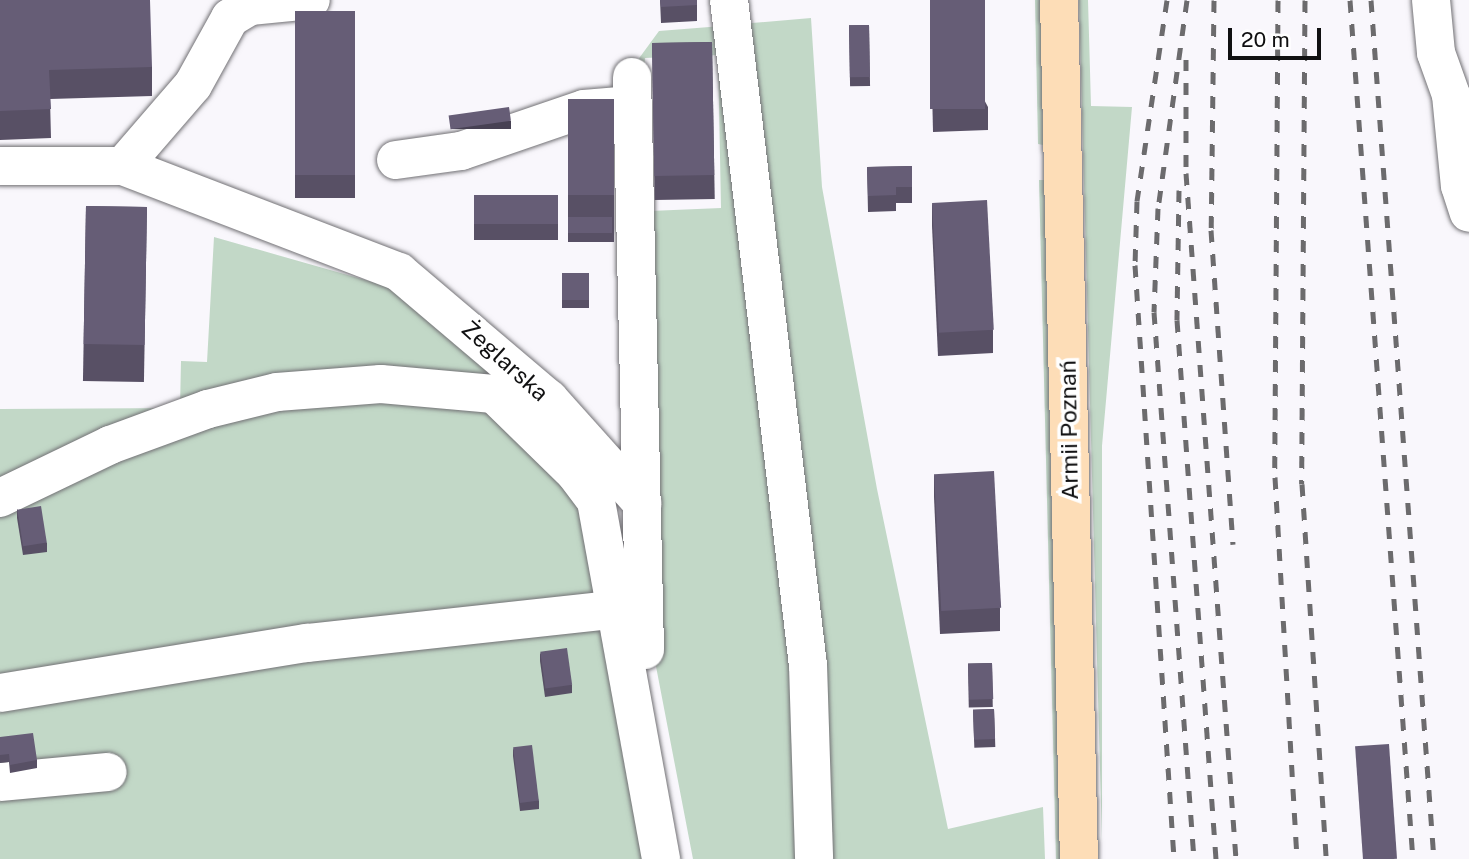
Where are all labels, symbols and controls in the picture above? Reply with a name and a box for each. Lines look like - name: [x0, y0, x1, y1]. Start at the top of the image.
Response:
- scale bar: [1231, 14, 1324, 58]
- text: 20 m: [1241, 27, 1290, 52]
- street label: Żeglarska: [456, 315, 554, 407]
- street label: Armii Poznań: [1054, 360, 1084, 500]

